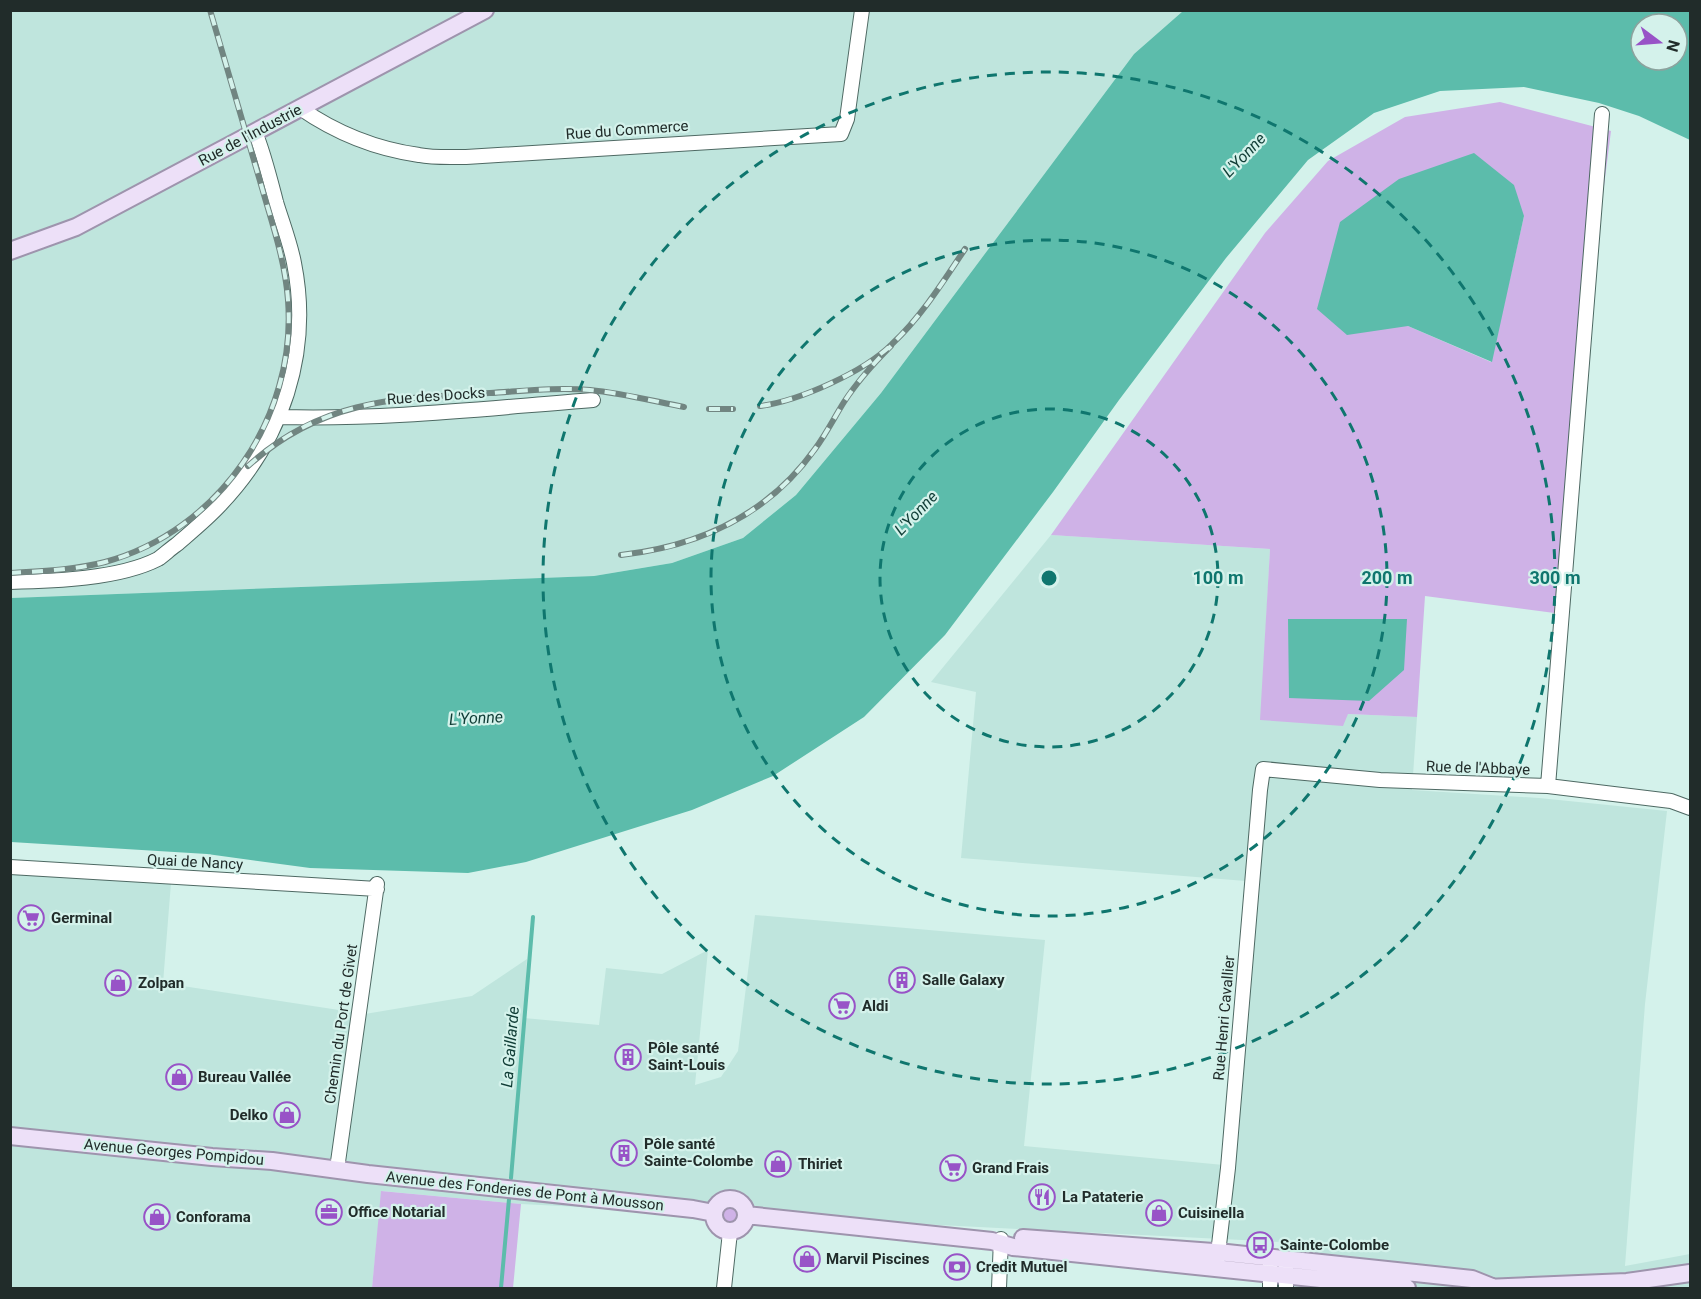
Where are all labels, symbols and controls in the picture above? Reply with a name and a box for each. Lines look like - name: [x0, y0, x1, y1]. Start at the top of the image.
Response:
- north arrow: [1629, 12, 1689, 72]
- text: N: [1662, 38, 1684, 54]
- street label: Rue de l'Industrie: [195, 100, 305, 170]
- street label: Rue du Commerce: [565, 117, 689, 143]
- water label: L'Yonne: [1218, 129, 1270, 181]
- street label: Rue des Docks: [386, 384, 486, 408]
- water label: L'Yonne: [890, 487, 942, 539]
- text: 100 m: [1192, 567, 1244, 588]
- text: 200 m: [1361, 567, 1413, 588]
- text: 300 m: [1529, 567, 1581, 588]
- centre of rings: [1039, 568, 1059, 588]
- water label: L'Yonne: [448, 707, 504, 729]
- street label: Rue de l'Abbaye: [1426, 757, 1530, 779]
- street label: Quai de Nancy: [146, 850, 244, 874]
- supermarket icon: Germinal: [16, 903, 46, 933]
- place label: Germinal: [51, 909, 112, 927]
- street label: Chemin du Port de Givet: [321, 943, 361, 1105]
- street label: Rue Henri Cavallier: [1210, 955, 1238, 1081]
- building icon: Salle Galaxy: [887, 965, 917, 995]
- shop icon: Zolpan: [103, 968, 133, 998]
- place label: Salle Galaxy: [922, 971, 1005, 989]
- place label: Zolpan: [138, 974, 184, 992]
- supermarket icon: Aldi: [827, 991, 857, 1021]
- place label: Aldi: [862, 997, 888, 1015]
- water label: La Gaillarde: [497, 1006, 523, 1088]
- place label: Pôle santé Saint-Louis: [648, 1039, 726, 1074]
- building icon: Pôle santé Saint-Louis: [613, 1042, 643, 1072]
- shop icon: Bureau Vallée: [164, 1062, 194, 1092]
- place label: Bureau Vallée: [198, 1068, 291, 1086]
- shop icon: Delko: [272, 1100, 302, 1130]
- place label: Delko: [230, 1106, 268, 1124]
- street label: Avenue Georges Pompidou: [83, 1135, 265, 1169]
- place label: Pôle santé Sainte-Colombe: [644, 1135, 753, 1170]
- building icon: Pôle santé Sainte-Colombe: [609, 1138, 639, 1168]
- shop icon: Thiriet: [763, 1149, 793, 1179]
- supermarket icon: Grand Frais: [938, 1153, 968, 1183]
- place label: Thiriet: [798, 1155, 842, 1173]
- place label: Grand Frais: [972, 1159, 1049, 1177]
- street label: Avenue des Fonderies de Pont à Mousson: [385, 1167, 665, 1215]
- restaurant icon: La Pataterie: [1027, 1182, 1057, 1212]
- place label: La Pataterie: [1062, 1188, 1143, 1206]
- office icon: Office Notarial: [314, 1197, 344, 1227]
- shop icon: Cuisinella: [1144, 1198, 1174, 1228]
- shop icon: Conforama: [142, 1202, 172, 1232]
- place label: Office Notarial: [348, 1203, 446, 1221]
- place label: Cuisinella: [1178, 1204, 1244, 1222]
- place label: Conforama: [176, 1208, 251, 1226]
- bus stop icon: Sainte-Colombe: [1245, 1230, 1275, 1260]
- place label: Sainte-Colombe: [1280, 1236, 1389, 1254]
- shop icon: Marvil Piscines: [792, 1244, 822, 1274]
- place label: Marvil Piscines: [826, 1250, 930, 1268]
- bank icon: Credit Mutuel: [942, 1252, 972, 1282]
- place label: Credit Mutuel: [976, 1258, 1068, 1276]

